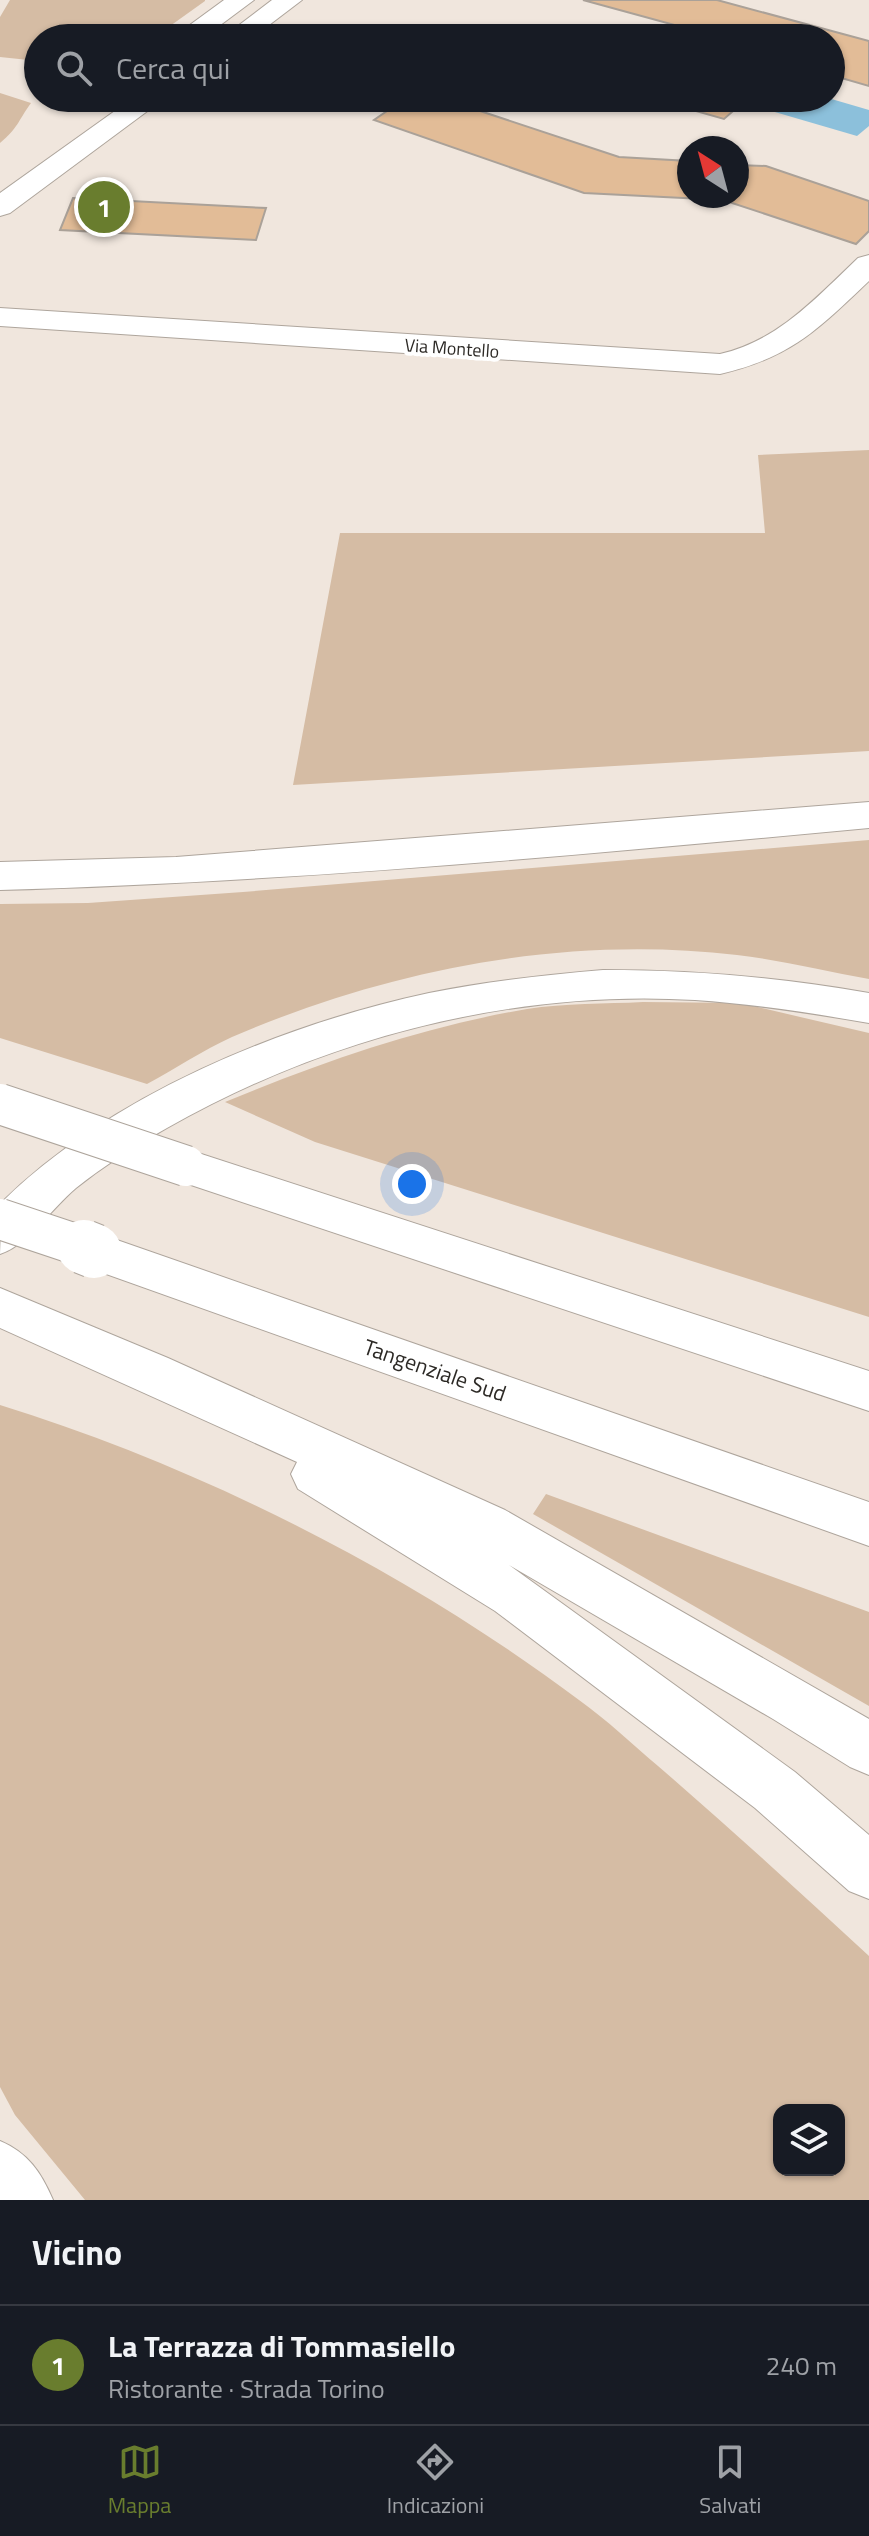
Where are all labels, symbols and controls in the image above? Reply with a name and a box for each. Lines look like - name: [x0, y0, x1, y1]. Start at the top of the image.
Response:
- search box: [24, 24, 845, 112]
- text: Cerca qui: [116, 45, 230, 91]
- icon: search: [52, 46, 96, 90]
- north arrow: [677, 136, 749, 208]
- pin: 1: [78, 177, 130, 237]
- street label: Via Montello: [404, 331, 500, 365]
- your location: [392, 1164, 432, 1204]
- street label: Tangenziale Sud: [359, 1330, 511, 1410]
- map controls: [773, 2104, 845, 2176]
- button: layers: [773, 2104, 845, 2176]
- text: Vicino: [32, 2226, 122, 2278]
- text: La Terrazza di Tommasiello: [108, 2323, 455, 2369]
- text: 1: [51, 2346, 65, 2385]
- text: 240 m: [766, 2346, 837, 2385]
- text: Ristorante · Strada Torino: [108, 2369, 385, 2408]
- tab: Mappa: [108, 2440, 171, 2522]
- tab: Indicazioni: [387, 2440, 484, 2522]
- tab: Salvati: [699, 2440, 761, 2522]

